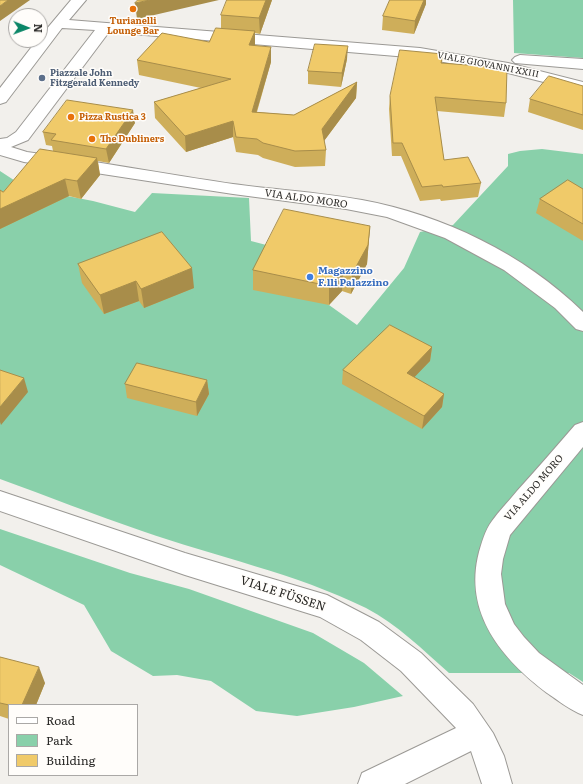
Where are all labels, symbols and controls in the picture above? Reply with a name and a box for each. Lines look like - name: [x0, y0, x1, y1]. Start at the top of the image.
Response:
- marker: Turianelli Lounge Bar: [128, 4, 138, 14]
- north arrow: [8, 8, 48, 48]
- place label: Turianelli Lounge Bar: [107, 16, 159, 37]
- text: N: [31, 23, 47, 33]
- street label: VIALE GIOVANNI XXIII: [436, 50, 540, 80]
- place label: Piazzale John Fitzgerald Kennedy: [50, 68, 139, 89]
- marker: Piazzale John Fitzgerald Kennedy: [37, 73, 47, 83]
- marker: Pizza Rustica 3: [66, 112, 76, 122]
- place label: Pizza Rustica 3: [79, 112, 146, 122]
- marker: The Dubliners: [87, 134, 97, 144]
- place label: The Dubliners: [100, 134, 164, 144]
- street label: VIA ALDO MORO: [264, 187, 348, 211]
- place label: Magazzino F.lli Palazzino: [318, 265, 389, 288]
- marker: Magazzino F.lli Palazzino: [305, 272, 315, 282]
- street label: VIA ALDO MORO: [502, 452, 566, 524]
- street label: VIALE FÜSSEN: [238, 573, 328, 615]
- legend: [8, 704, 138, 776]
- text: Road: [46, 711, 75, 729]
- text: Park: [46, 731, 72, 749]
- text: Building: [46, 751, 95, 769]

